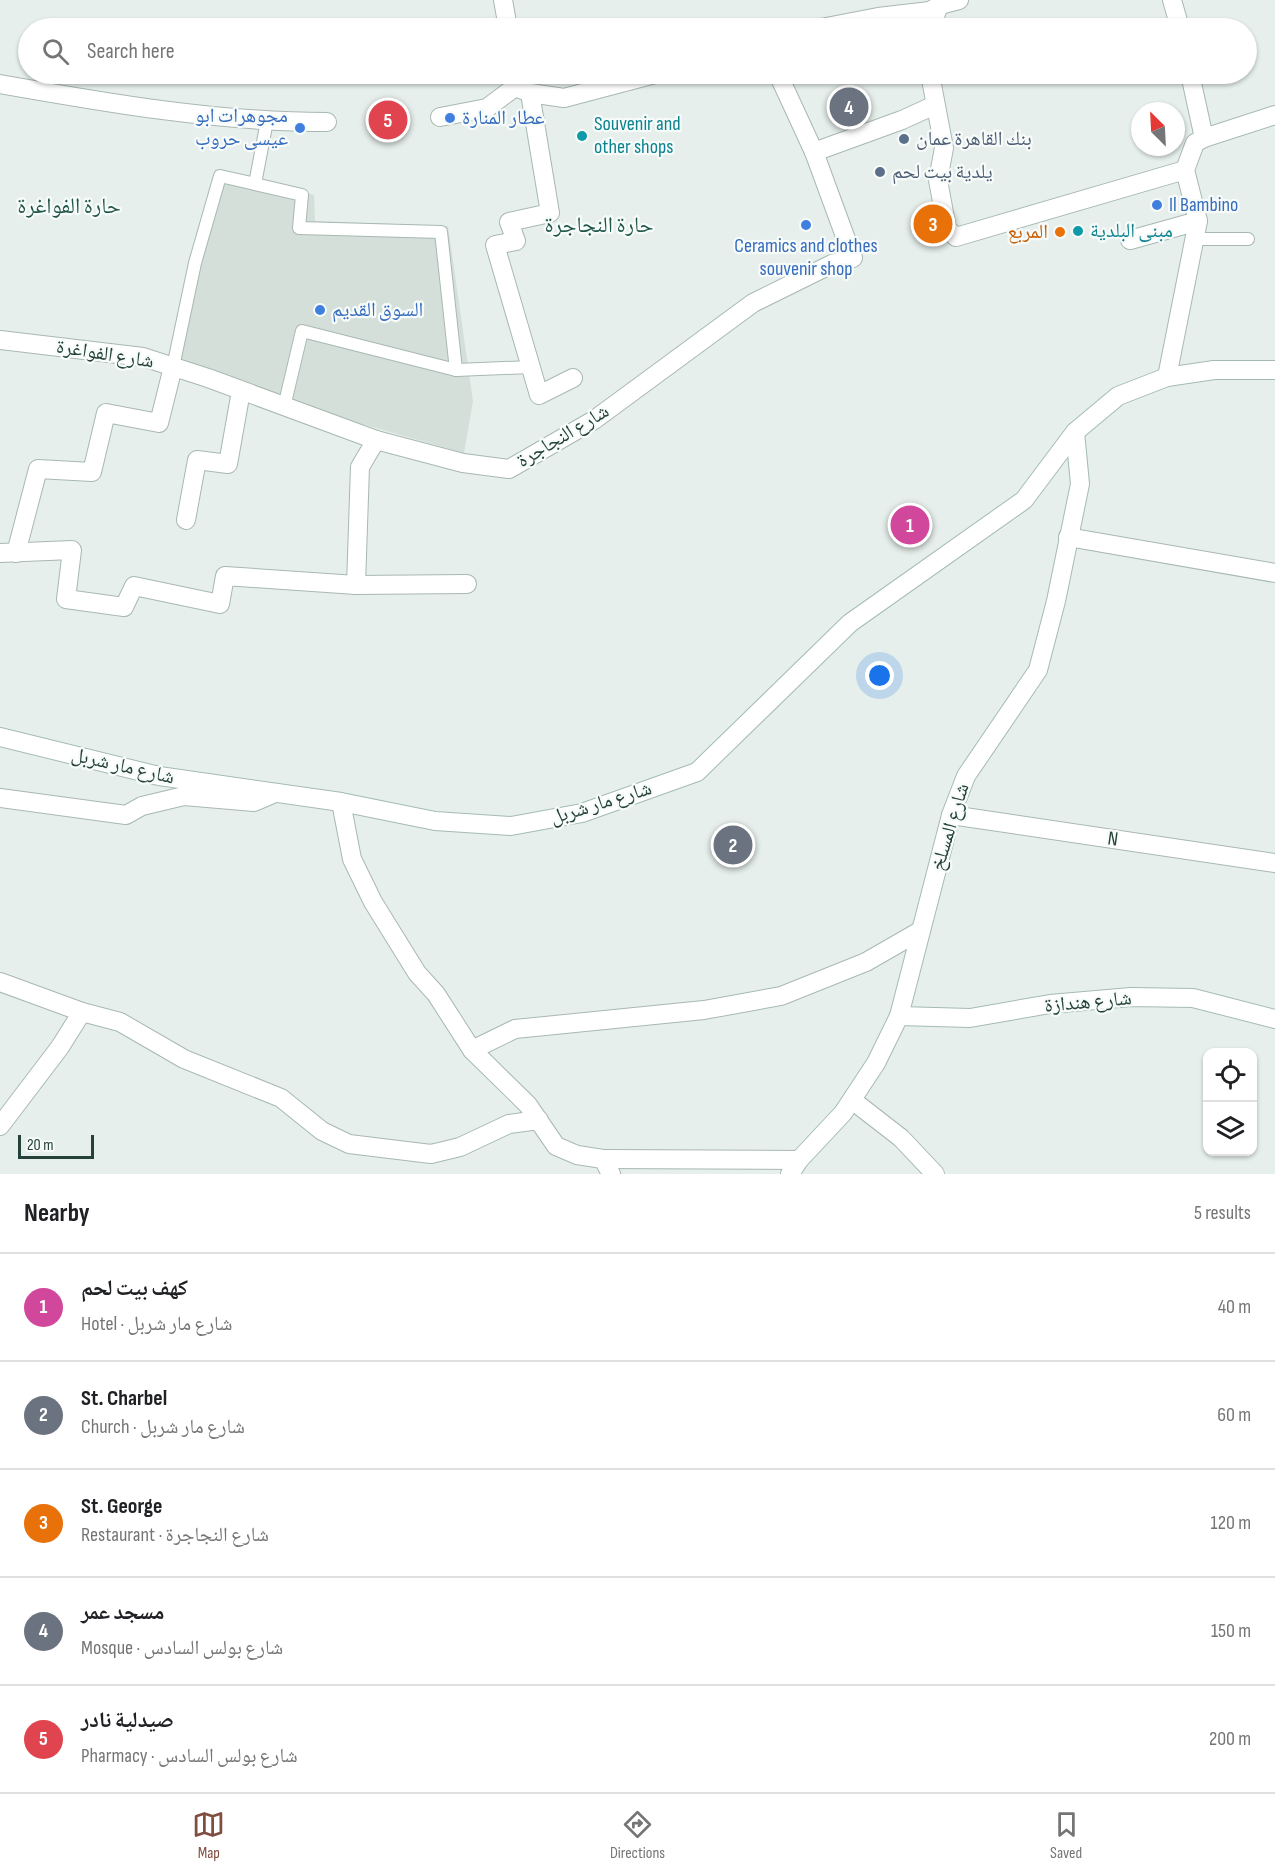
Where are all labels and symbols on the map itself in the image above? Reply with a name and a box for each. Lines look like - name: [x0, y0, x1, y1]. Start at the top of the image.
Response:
- pin: 4: [830, 84, 868, 130]
- pin: 5: [368, 98, 408, 142]
- north arrow: [1131, 102, 1185, 156]
- place label: مجوهرات ابو عيسى حروب: [195, 104, 288, 151]
- place label: عطار المنارة: [462, 106, 545, 130]
- marker: عطار المنارة: [443, 111, 457, 125]
- place label: Souvenir and other shops: [594, 112, 681, 159]
- marker: مجوهرات ابو عيسى حروب: [293, 121, 307, 135]
- place label: بنك القاهرة عمان: [916, 127, 1032, 151]
- marker: Souvenir and other shops: [575, 129, 589, 143]
- marker: بنك القاهرة عمان: [897, 132, 911, 146]
- place label: يلدية بيت لحم: [892, 160, 993, 185]
- marker: يلدية بيت لحم: [873, 165, 887, 179]
- district label: حارة الفواغرة: [17, 193, 121, 220]
- place label: Il Bambino: [1169, 193, 1238, 217]
- marker: Il Bambino: [1150, 198, 1164, 212]
- pin: 3: [914, 202, 952, 246]
- district label: حارة النجاجرة: [545, 212, 653, 239]
- marker: Ceramics and clothes souvenir shop: [799, 218, 813, 232]
- place label: مبنى البلدية: [1090, 219, 1173, 243]
- place label: المربع: [1008, 220, 1048, 244]
- marker: مبنى البلدية: [1071, 224, 1085, 238]
- marker: المربع: [1053, 225, 1067, 239]
- place label: Ceramics and clothes souvenir shop: [734, 234, 878, 281]
- place label: السوق القديم: [332, 298, 423, 323]
- marker: السوق القديم: [313, 303, 327, 317]
- street label: شارع الفواغرة: [55, 334, 155, 374]
- street label: شارع النجاجرة: [513, 399, 613, 473]
- pin: 1: [890, 502, 930, 548]
- your location: [865, 661, 894, 690]
- street label: شارع مار شربل: [69, 743, 177, 789]
- street label: شارع مار شربل: [547, 776, 655, 830]
- street label: شارع المسلخ: [925, 780, 975, 874]
- pin: 2: [714, 822, 752, 868]
- street label: N: [1106, 826, 1120, 852]
- street label: شارع هندازة: [1043, 986, 1133, 1018]
- scale bar: [18, 1132, 94, 1160]

